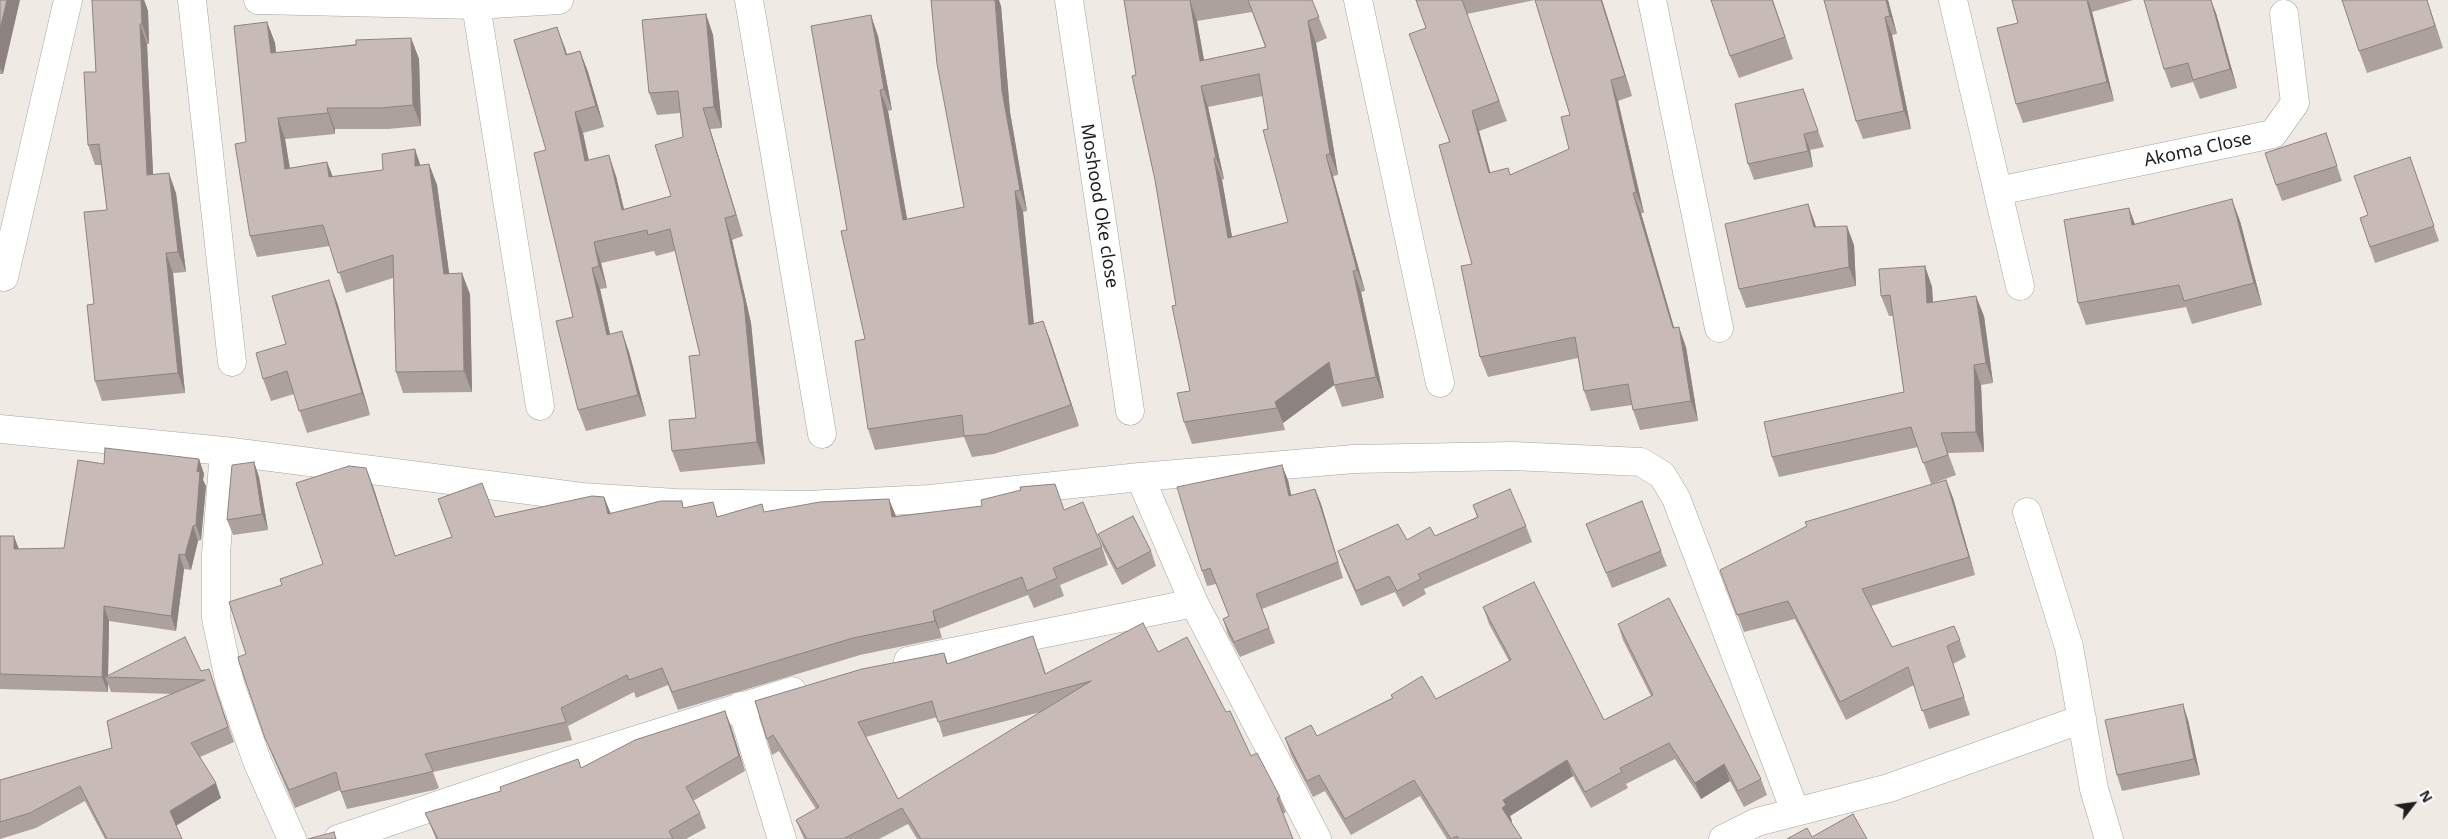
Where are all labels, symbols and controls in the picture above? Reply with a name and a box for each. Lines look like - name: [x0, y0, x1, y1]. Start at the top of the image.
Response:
- street label: Moshood Oke close: [1075, 122, 1123, 290]
- street label: Akoma Close: [2142, 128, 2254, 172]
- north arrow: [2388, 779, 2438, 829]
- text: N: [2415, 787, 2437, 806]

